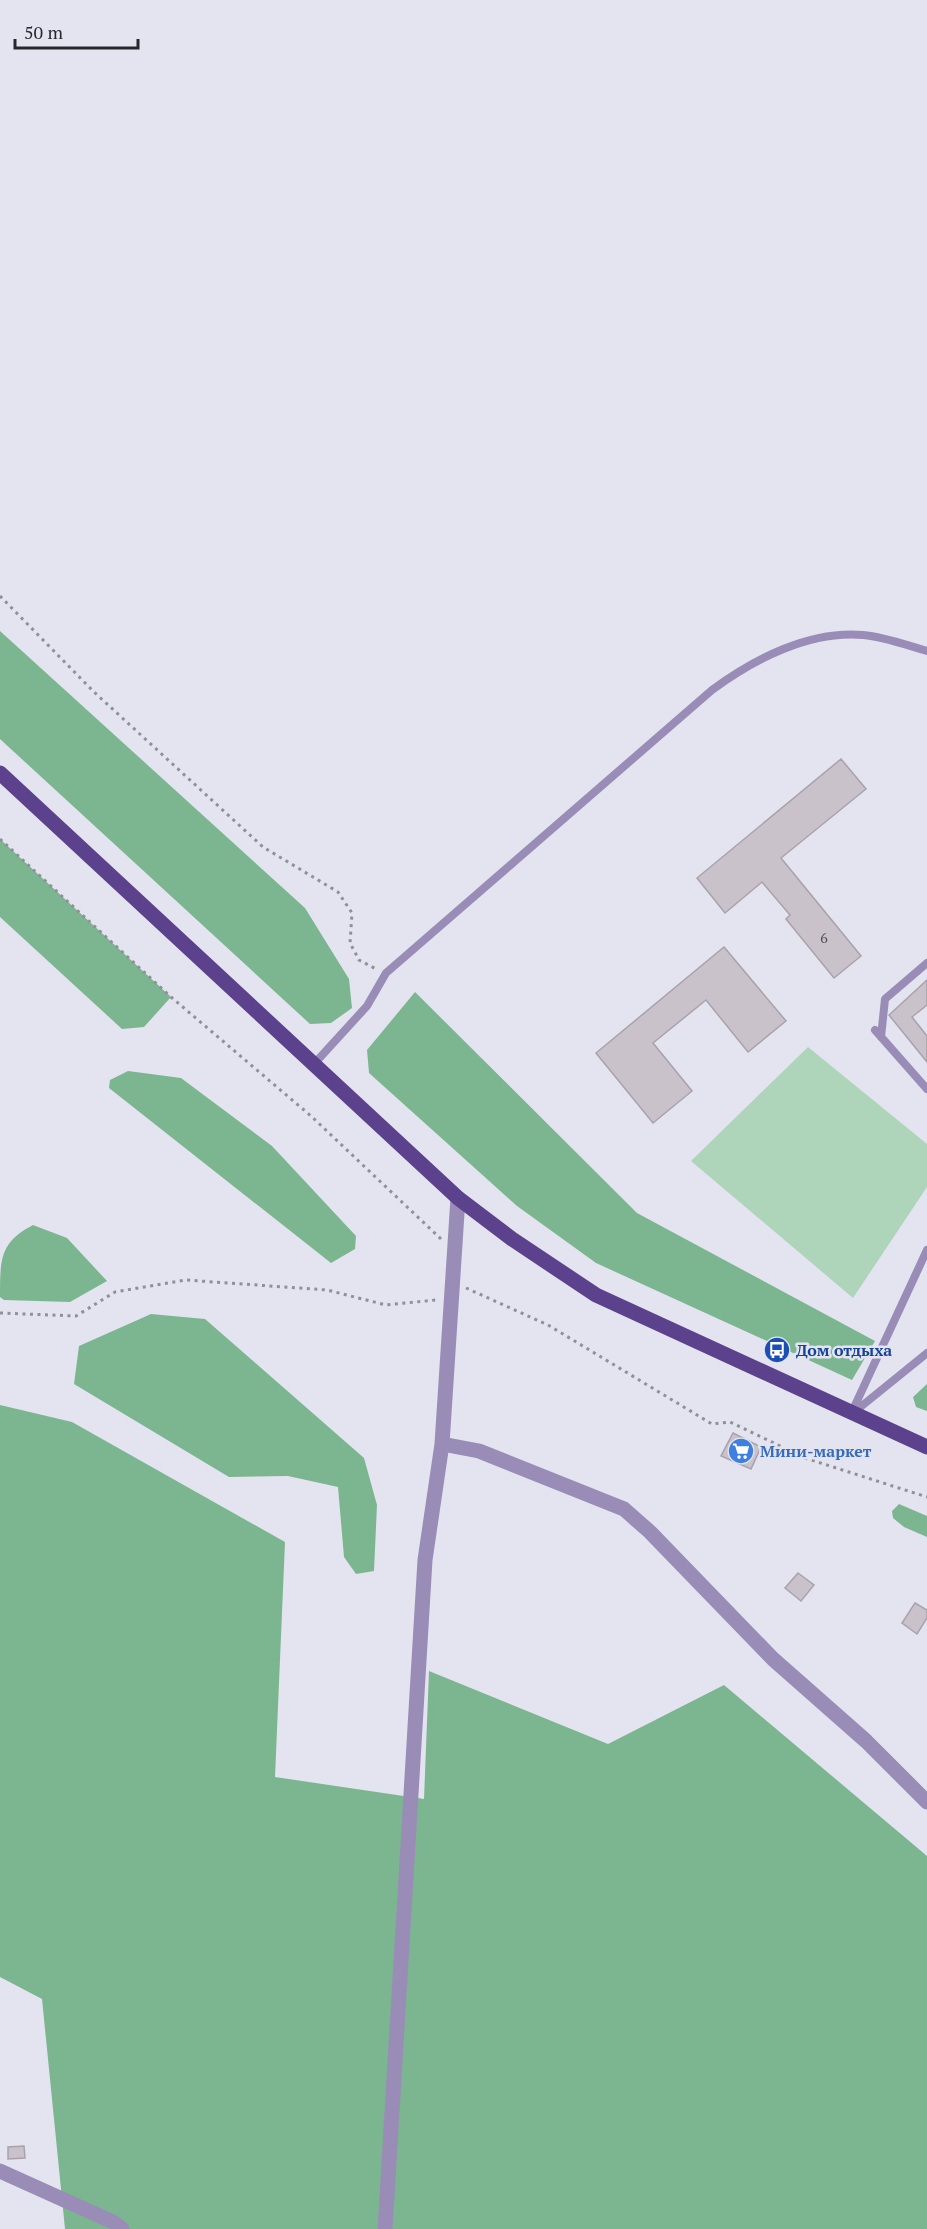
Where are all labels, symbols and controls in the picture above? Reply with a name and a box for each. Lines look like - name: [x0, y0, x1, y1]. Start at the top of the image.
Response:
- scale bar: [15, 12, 138, 50]
- text: 50 m: [24, 20, 64, 44]
- house number: 6: [820, 928, 828, 947]
- bus stop icon: Дом отдыха: [762, 1335, 792, 1365]
- place label: Дом отдыха: [796, 1339, 892, 1361]
- supermarket icon: Мини-маркет: [726, 1436, 756, 1466]
- place label: Мини-маркет: [760, 1440, 872, 1462]

